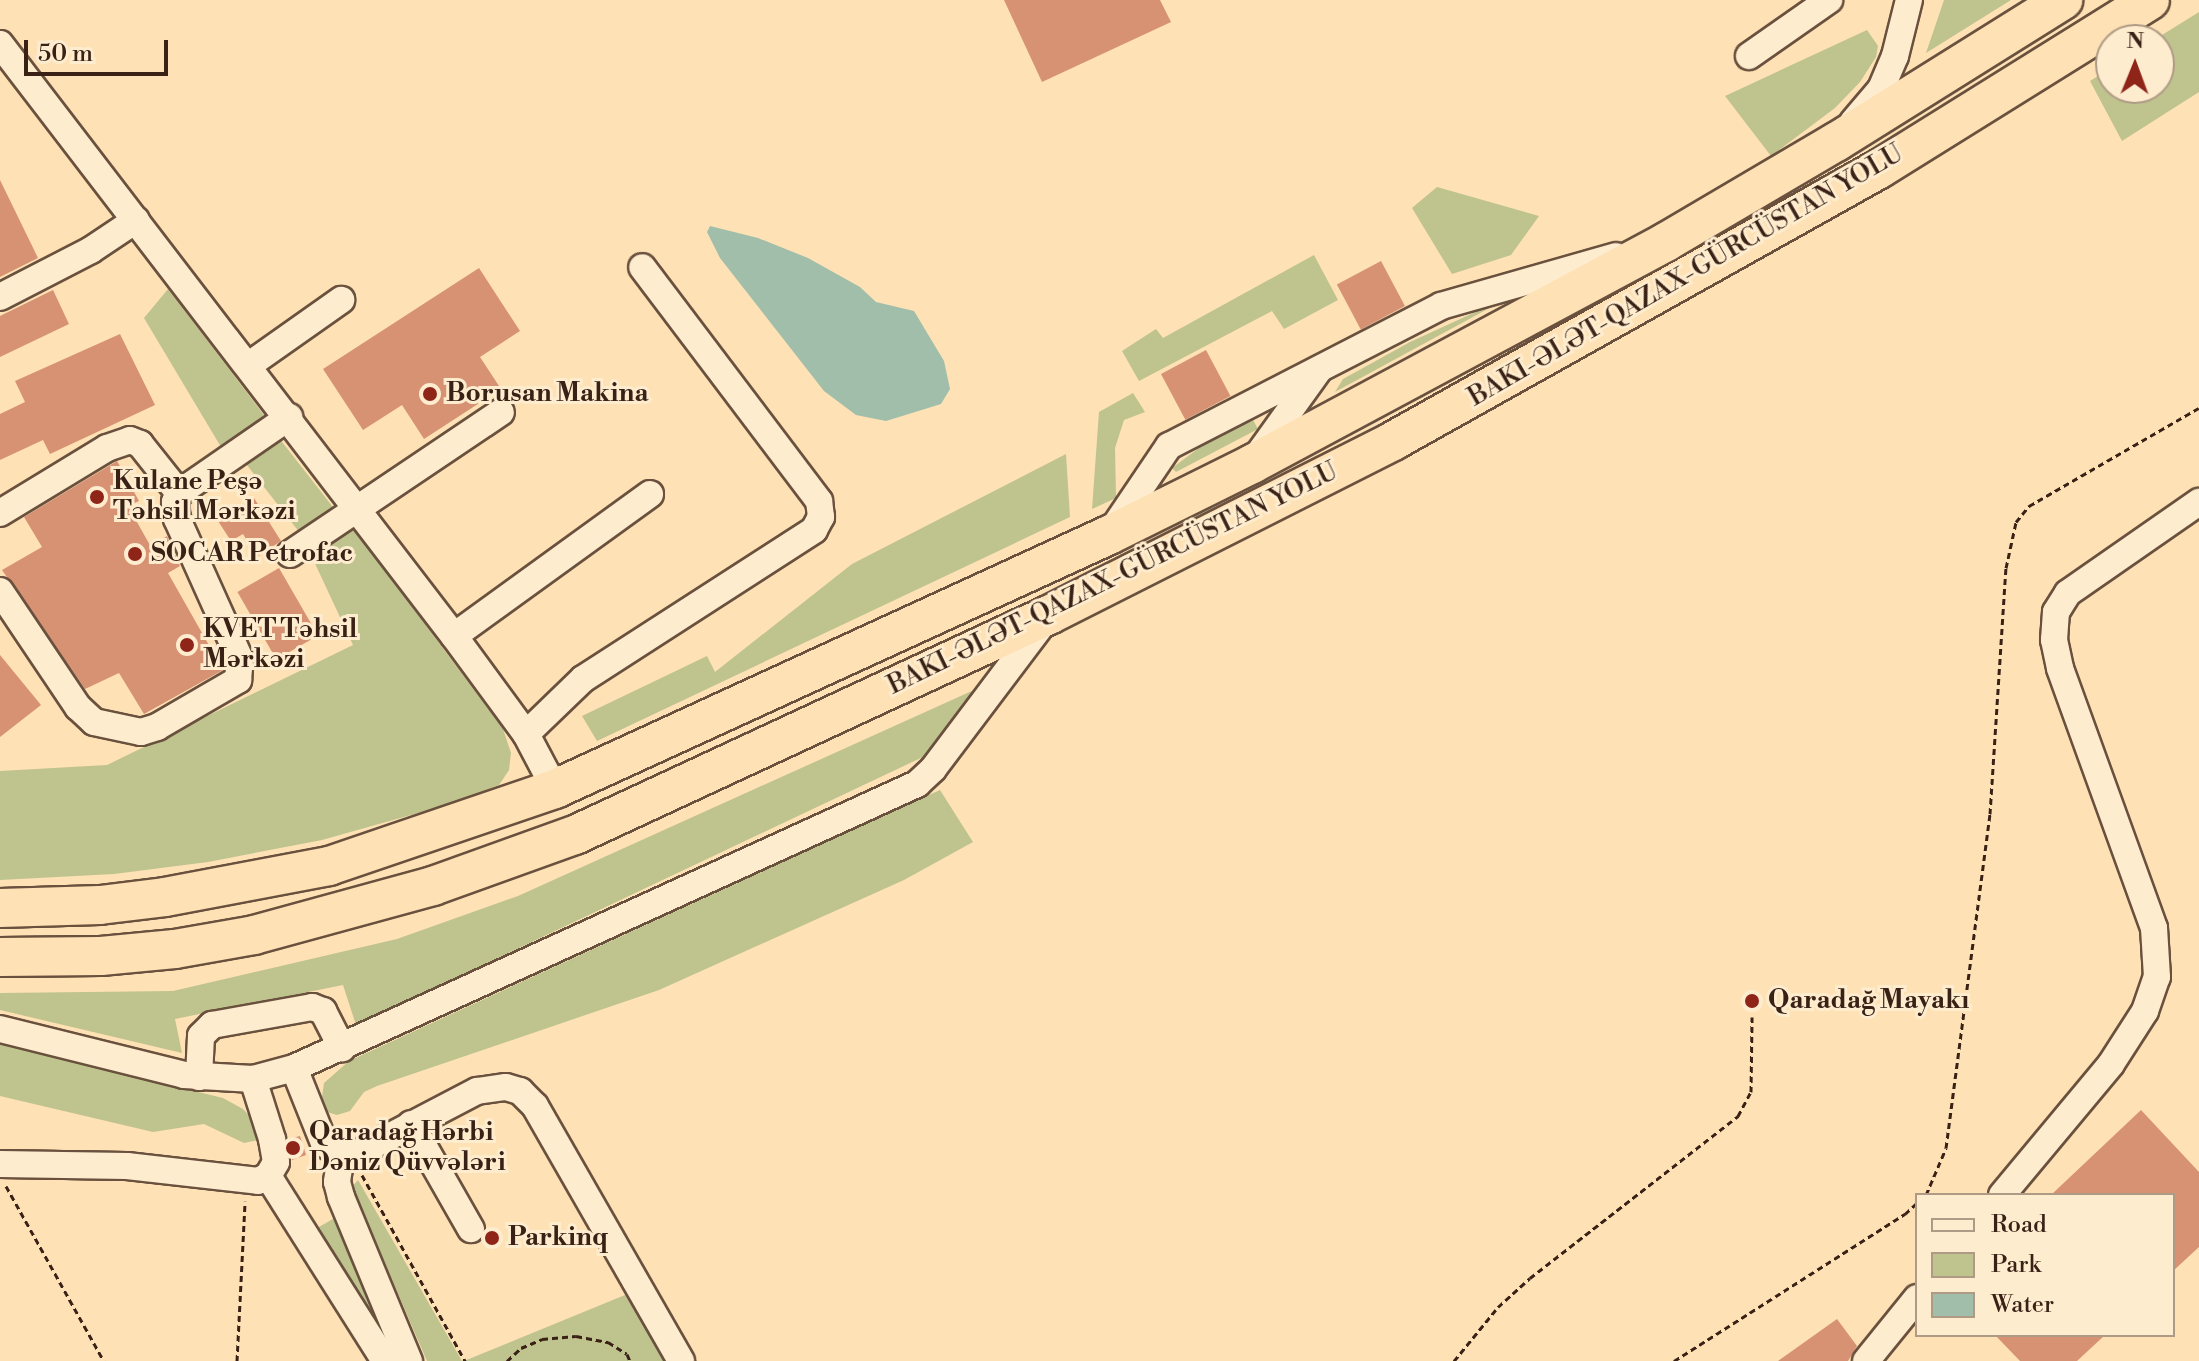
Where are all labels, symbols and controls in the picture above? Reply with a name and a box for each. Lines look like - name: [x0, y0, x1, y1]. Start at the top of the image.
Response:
- scale bar: [28, 24, 172, 74]
- north arrow: [2095, 24, 2175, 104]
- text: N: [2126, 28, 2144, 55]
- text: 50 m: [38, 39, 93, 69]
- street label: BAKI-ƏLƏT-QAZAX-GÜRCÜSTAN YOLU: [1463, 138, 1909, 414]
- place label: Borusan Makina: [446, 378, 648, 410]
- marker: Borusan Makina: [421, 385, 439, 403]
- street label: BAKI-ƏLƏT-QAZAX-GÜRCÜSTAN YOLU: [883, 456, 1343, 702]
- place label: Kulane Peşə Təhsil Mərkəzi: [113, 466, 295, 528]
- marker: Kulane Peşə Təhsil Mərkəzi: [88, 488, 106, 506]
- place label: SOCAR Petrofac: [151, 538, 353, 570]
- marker: SOCAR Petrofac: [126, 545, 144, 563]
- place label: KVET Təhsil Mərkəzi: [203, 614, 357, 676]
- marker: KVET Təhsil Mərkəzi: [178, 636, 196, 654]
- place label: Qaradağ Mayakı: [1768, 985, 1969, 1017]
- marker: Qaradağ Mayakı: [1743, 992, 1761, 1010]
- place label: Qaradağ Hərbi Dəniz Qüvvələri: [309, 1117, 506, 1178]
- marker: Qaradağ Hərbi Dəniz Qüvvələri: [284, 1139, 302, 1157]
- legend: [1915, 1193, 2175, 1337]
- text: Road: [1991, 1210, 2047, 1240]
- place label: Parkinq: [508, 1222, 608, 1254]
- marker: Parkinq: [483, 1229, 501, 1247]
- text: Park: [1991, 1250, 2041, 1280]
- text: Water: [1991, 1290, 2054, 1320]

